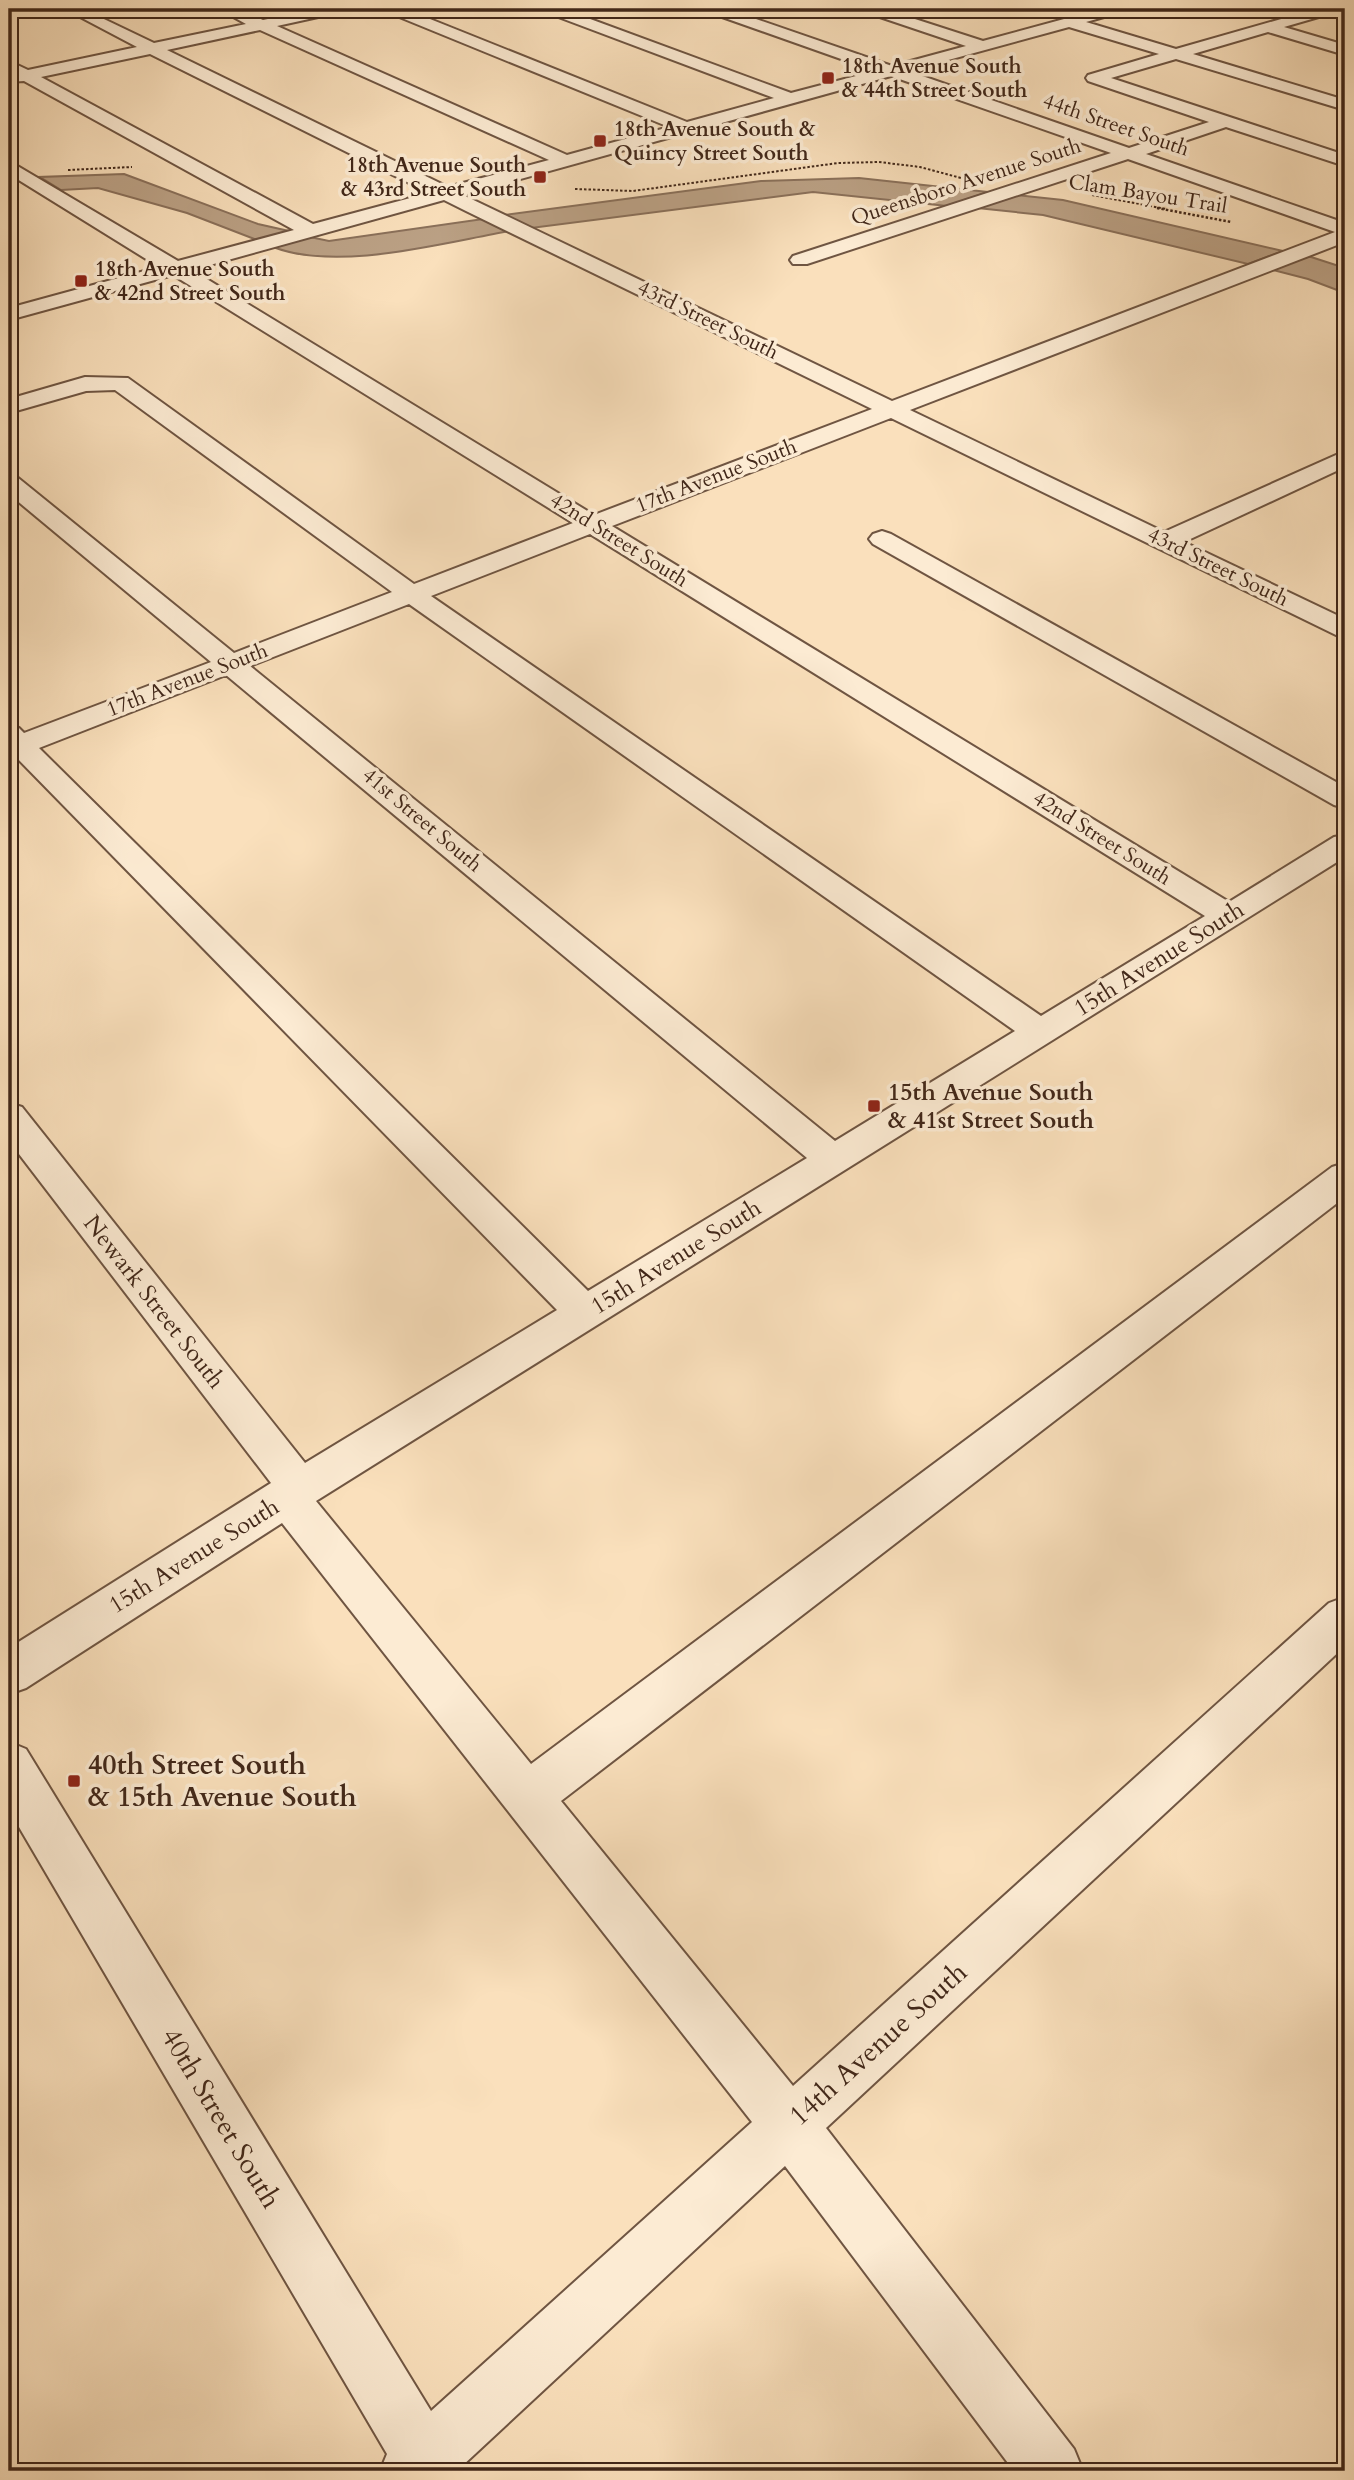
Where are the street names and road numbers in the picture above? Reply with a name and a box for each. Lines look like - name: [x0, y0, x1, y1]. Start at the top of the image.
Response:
- street label: 44th Street South: [1039, 86, 1194, 164]
- street label: Queensboro Avenue South: [847, 131, 1085, 233]
- street label: Clam Bayou Trail: [1067, 167, 1229, 221]
- street label: 43rd Street South: [633, 273, 784, 367]
- street label: 17th Avenue South: [631, 432, 801, 520]
- street label: 42nd Street South: [544, 486, 694, 594]
- street label: 43rd Street South: [1143, 520, 1294, 614]
- street label: 17th Avenue South: [102, 636, 272, 724]
- street label: 41st Street South: [356, 761, 489, 879]
- street label: 42nd Street South: [1027, 784, 1177, 892]
- street label: 15th Avenue South: [1068, 893, 1250, 1025]
- street label: 15th Avenue South: [585, 1191, 767, 1323]
- street label: Newark Street South: [76, 1208, 232, 1396]
- street label: 15th Avenue South: [103, 1490, 285, 1622]
- street label: 14th Avenue South: [781, 1954, 975, 2134]
- street label: 40th Street South: [152, 2021, 290, 2215]

